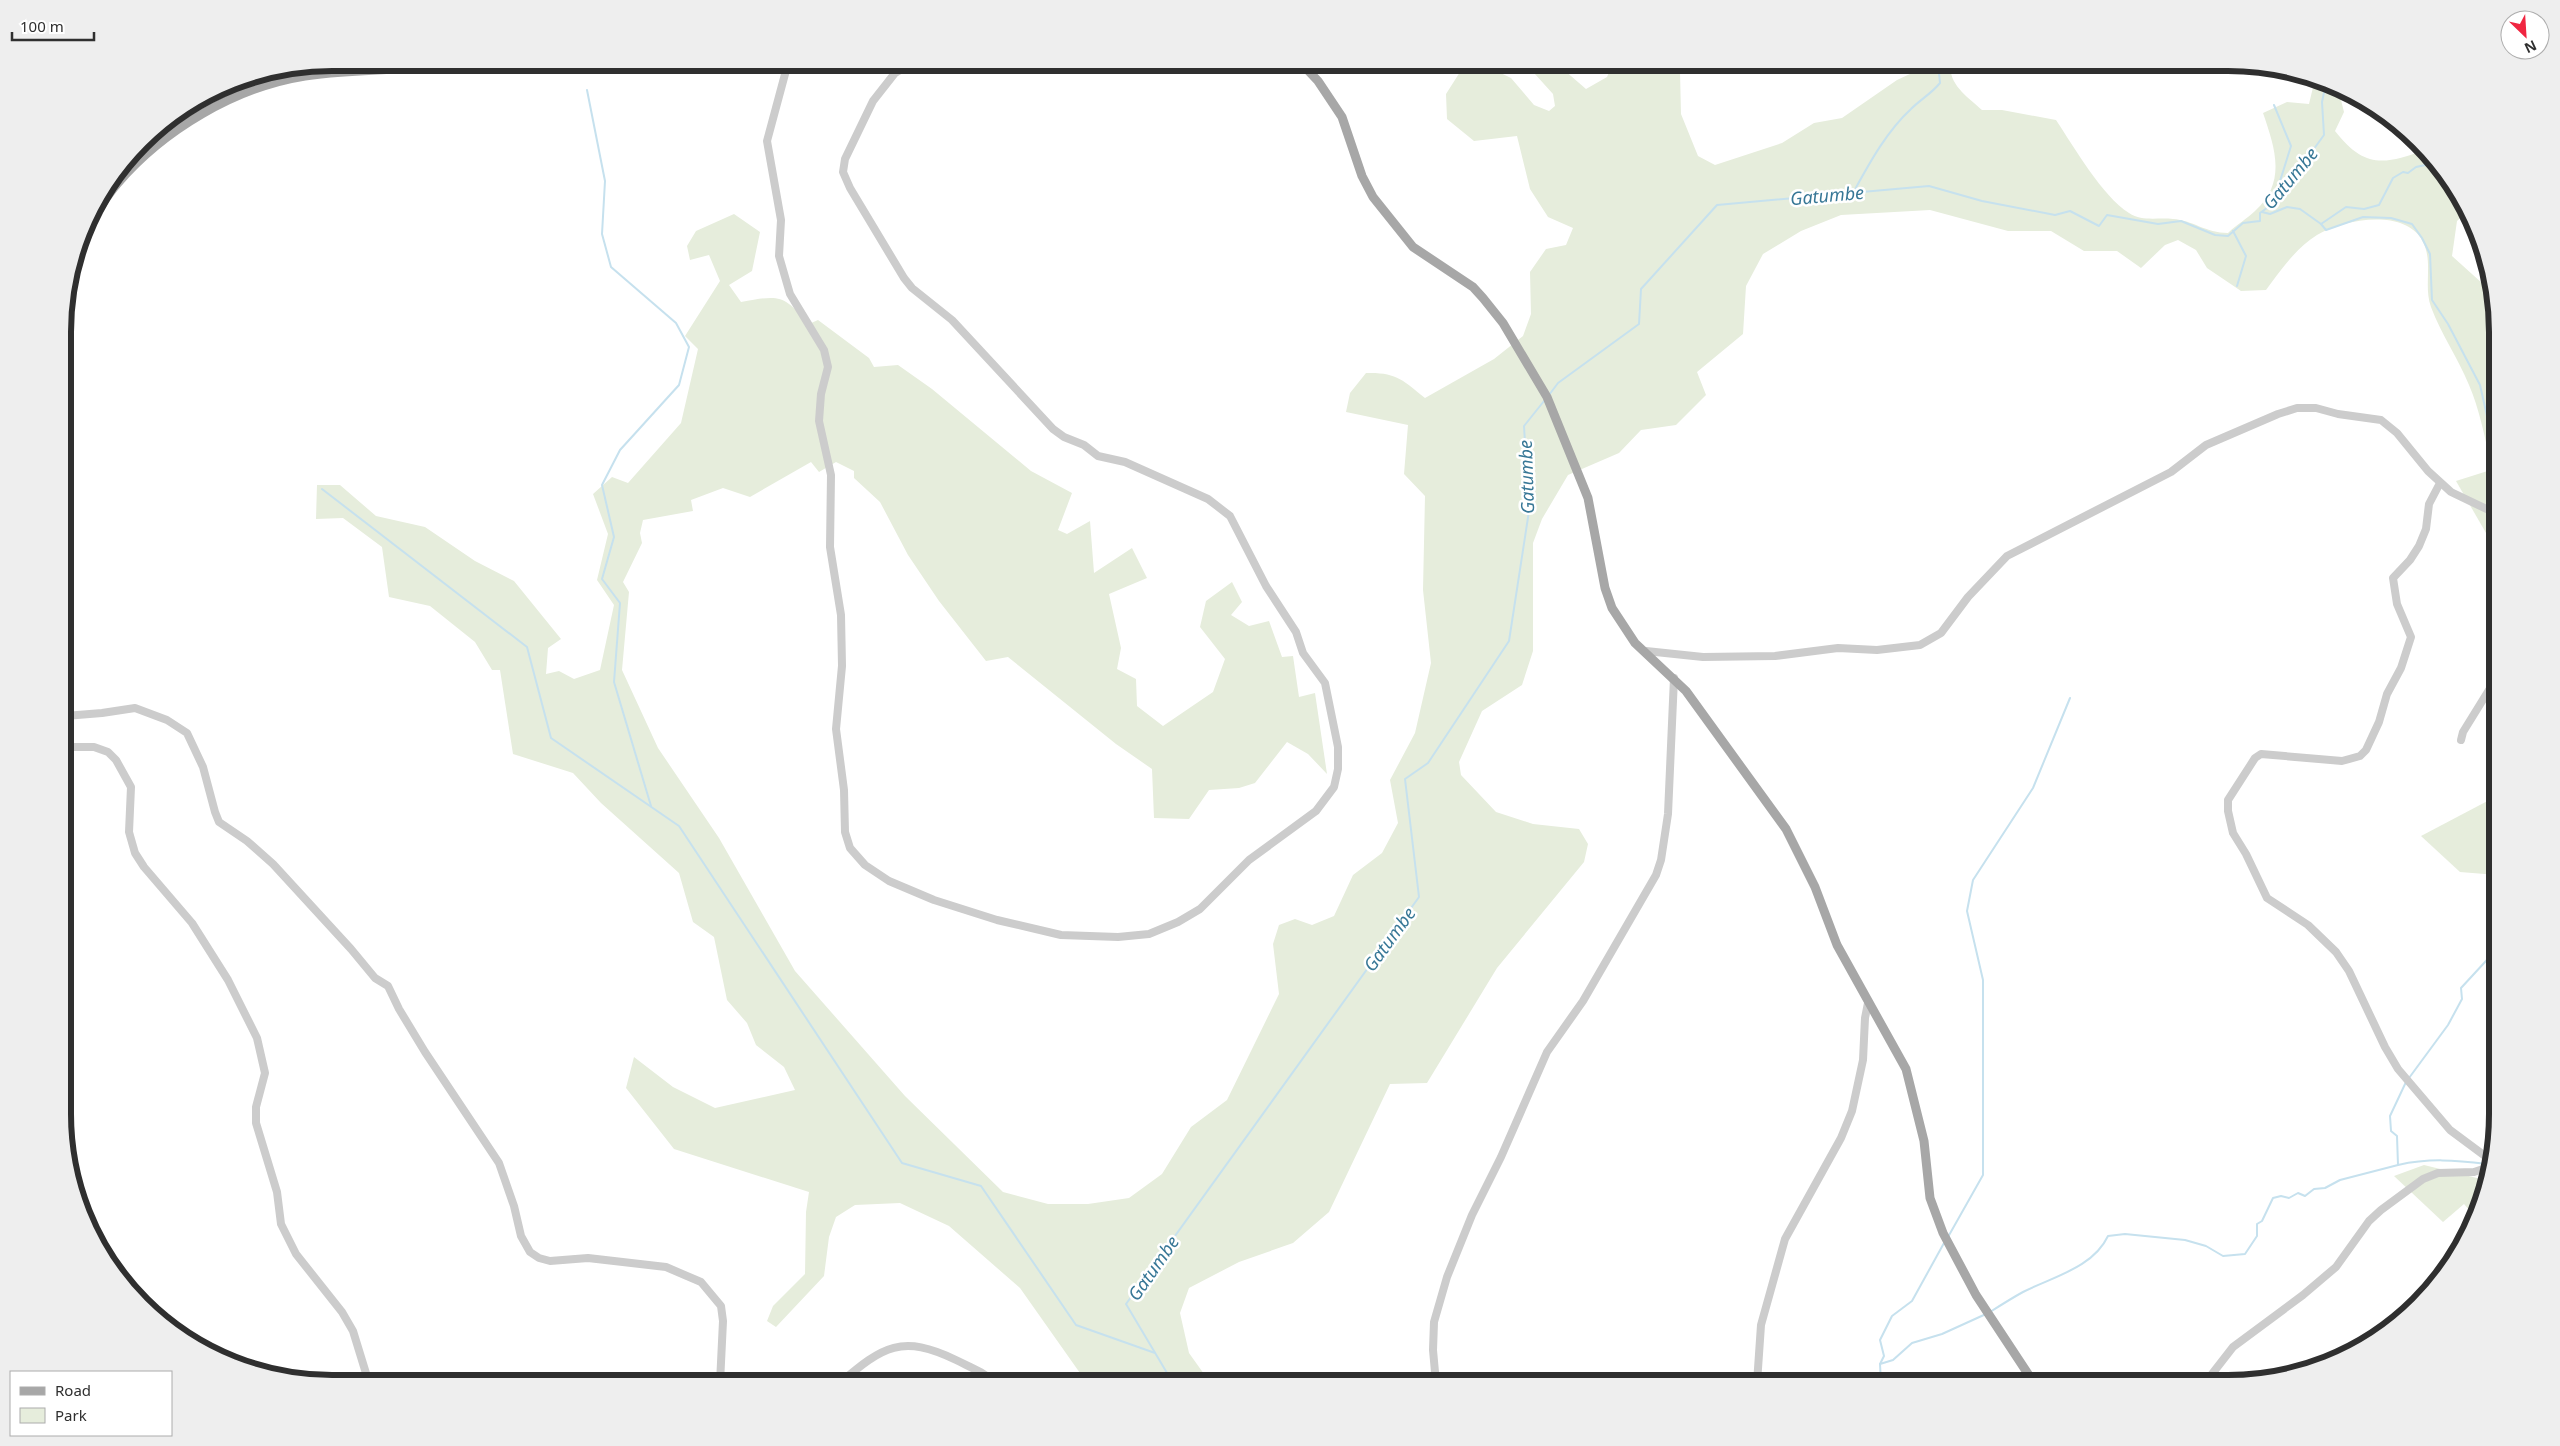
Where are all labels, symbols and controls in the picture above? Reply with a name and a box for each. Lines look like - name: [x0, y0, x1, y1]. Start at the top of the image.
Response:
- scale bar: [12, 10, 95, 42]
- north arrow: [2500, 10, 2550, 60]
- text: 100 m: [20, 16, 64, 36]
- text: N: [2522, 36, 2540, 58]
- water label: Gatumbe: [2257, 142, 2323, 214]
- water label: Gatumbe: [1789, 180, 1865, 210]
- water label: Gatumbe: [1513, 440, 1539, 514]
- water label: Gatumbe: [1358, 902, 1420, 976]
- water label: Gatumbe: [1122, 1231, 1184, 1305]
- legend: [10, 1371, 172, 1436]
- text: Road: [55, 1380, 91, 1400]
- text: Park: [55, 1405, 87, 1425]

